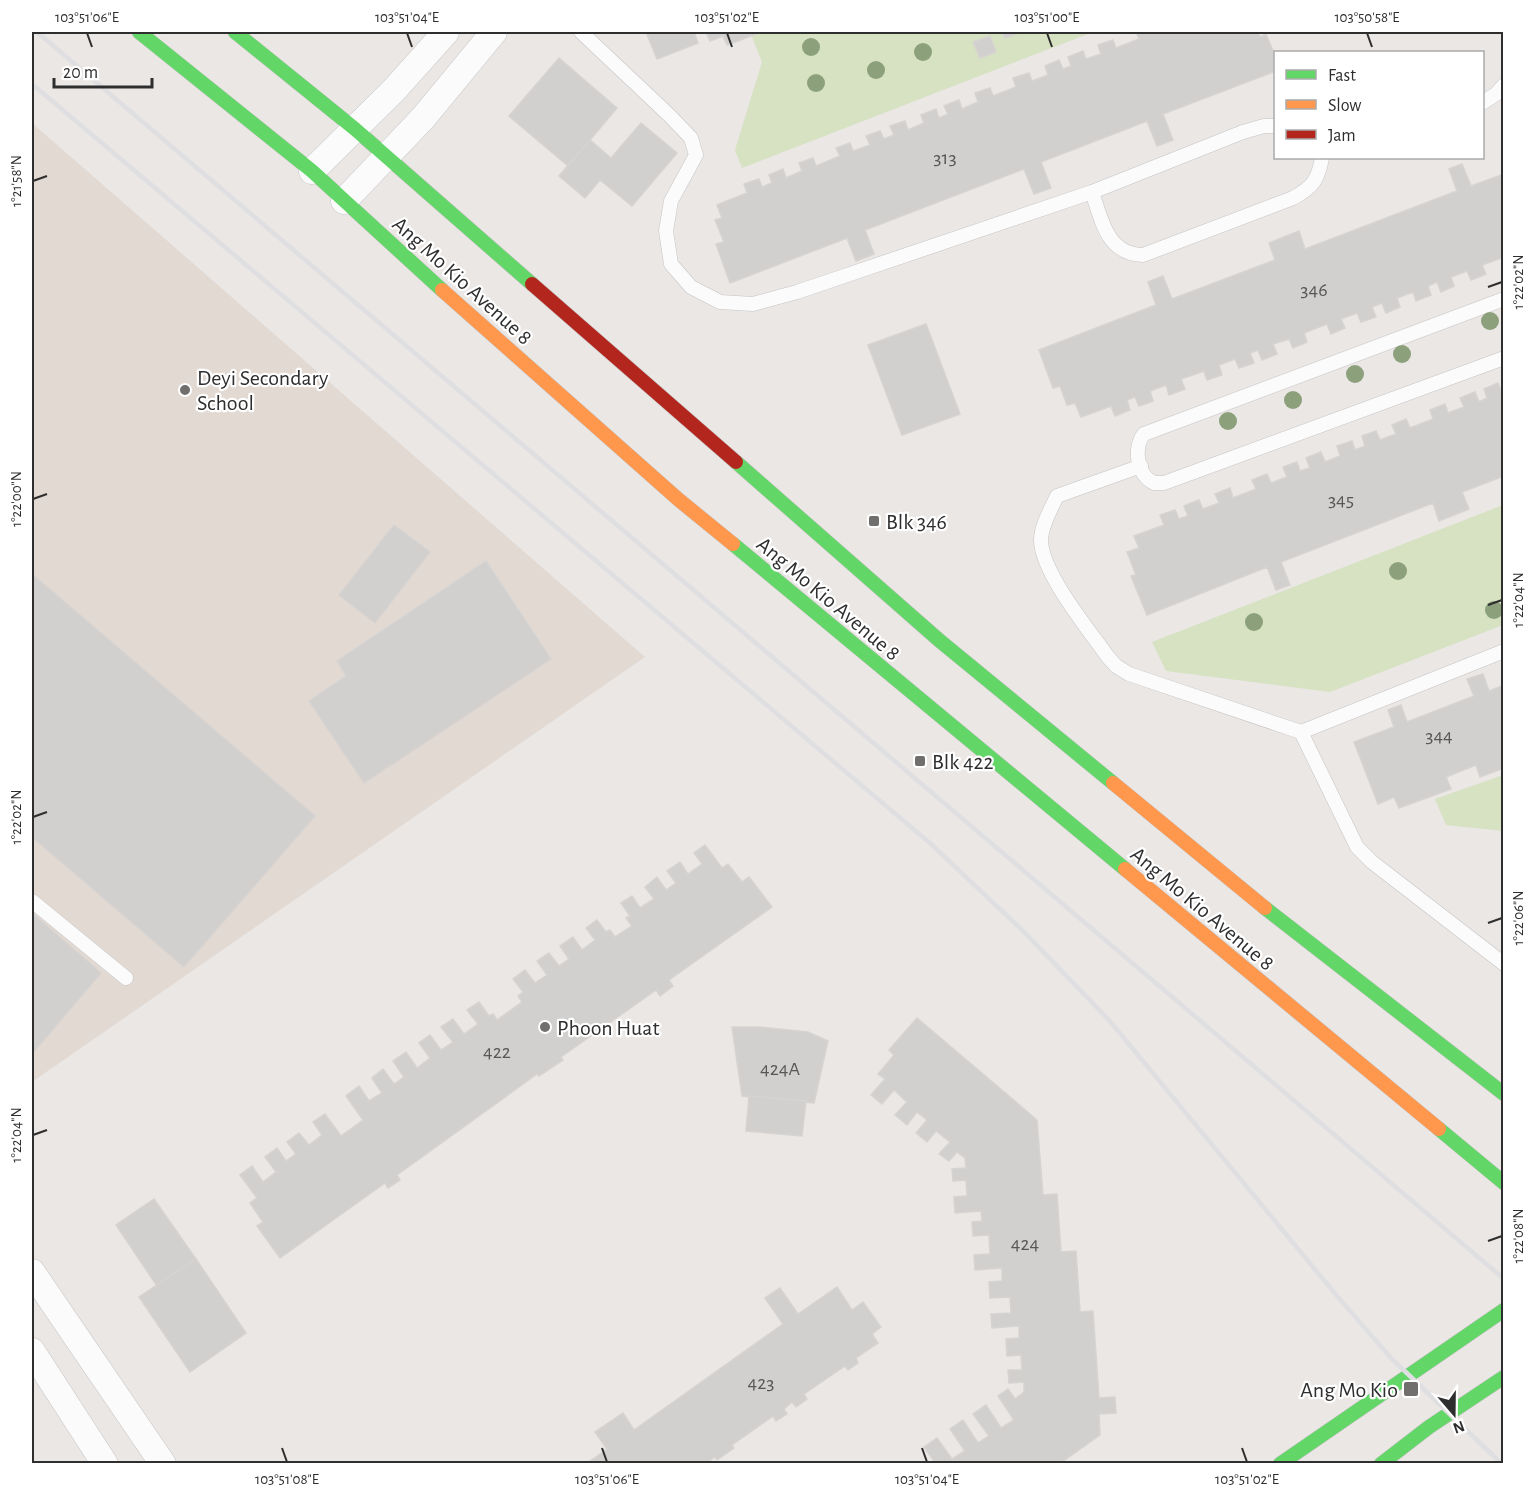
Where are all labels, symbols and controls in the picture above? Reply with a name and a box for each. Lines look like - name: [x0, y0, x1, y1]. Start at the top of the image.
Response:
- text: 103°51'06"E: [55, 10, 119, 25]
- text: 103°51'04"E: [375, 10, 439, 25]
- text: 103°51'02"E: [695, 10, 759, 25]
- text: 103°51'00"E: [1015, 10, 1079, 25]
- text: 103°50'58"E: [1334, 10, 1400, 25]
- scale bar: [54, 51, 152, 89]
- legend: [1274, 51, 1484, 159]
- text: 20 m: [63, 64, 98, 82]
- text: Fast: [1328, 67, 1356, 85]
- text: Slow: [1328, 97, 1361, 115]
- text: Jam: [1328, 127, 1356, 145]
- house number: 313: [933, 148, 957, 168]
- text: 1°21'58"N: [9, 155, 24, 207]
- street label: Ang Mo Kio Avenue 8: [388, 213, 536, 349]
- text: 1°22'02"N: [1511, 255, 1526, 309]
- house number: 346: [1300, 280, 1328, 300]
- place label: Deyi Secondary School: [197, 367, 329, 414]
- marker: Deyi Secondary School: [178, 383, 192, 397]
- text: 1°22'00"N: [9, 471, 24, 527]
- house number: 345: [1328, 490, 1354, 510]
- place label: Blk 346: [886, 511, 947, 533]
- marker: Blk 346: [867, 514, 881, 528]
- street label: Ang Mo Kio Avenue 8: [753, 533, 904, 665]
- text: 1°22'04"N: [1511, 572, 1526, 628]
- house number: 344: [1425, 726, 1453, 746]
- place label: Blk 422: [932, 751, 994, 773]
- marker: Blk 422: [913, 754, 927, 768]
- text: 1°22'02"N: [9, 790, 24, 844]
- street label: Ang Mo Kio Avenue 8: [1127, 843, 1278, 975]
- text: 1°22'06"N: [1511, 890, 1526, 946]
- place label: Phoon Huat: [557, 1017, 659, 1039]
- marker: Phoon Huat: [538, 1020, 552, 1034]
- house number: 422: [483, 1042, 511, 1062]
- house number: 424A: [760, 1059, 800, 1079]
- text: 1°22'04"N: [9, 1107, 24, 1163]
- text: 1°22'08"N: [1511, 1208, 1526, 1264]
- house number: 424: [1011, 1234, 1039, 1254]
- house number: 423: [748, 1373, 774, 1393]
- place label: Ang Mo Kio: [1300, 1379, 1398, 1401]
- marker: Ang Mo Kio: [1402, 1380, 1420, 1398]
- north arrow: [1424, 1384, 1484, 1444]
- text: N: [1451, 1418, 1467, 1437]
- text: 103°51'08"E: [255, 1472, 319, 1487]
- text: 103°51'06"E: [575, 1472, 639, 1487]
- text: 103°51'04"E: [895, 1472, 959, 1487]
- text: 103°51'02"E: [1215, 1472, 1279, 1487]

